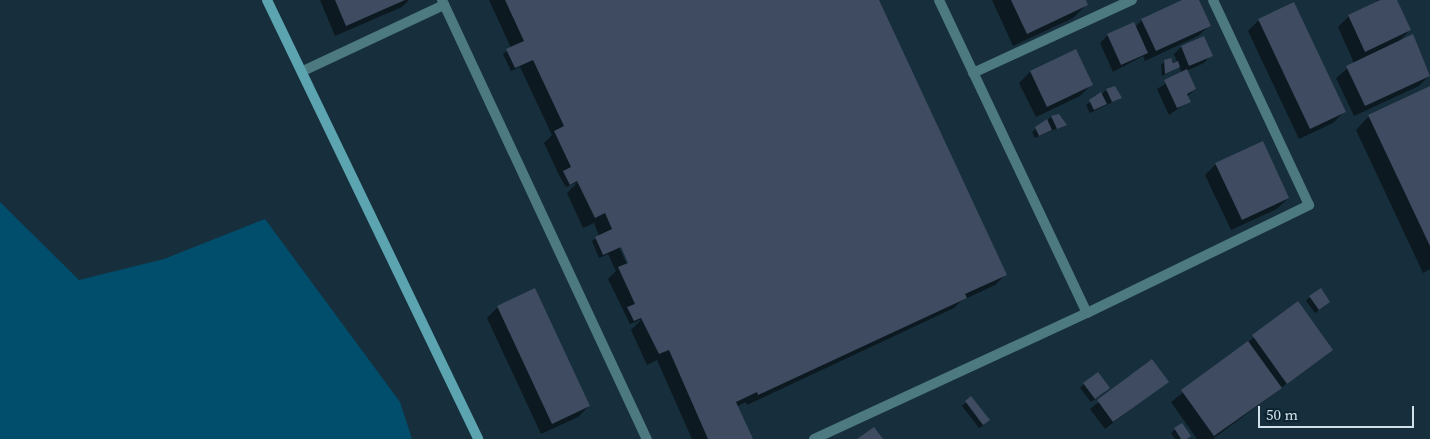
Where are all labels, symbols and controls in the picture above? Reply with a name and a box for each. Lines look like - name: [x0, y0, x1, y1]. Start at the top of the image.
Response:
- scale bar: [1260, 396, 1416, 428]
- text: 50 m: [1266, 404, 1298, 425]

